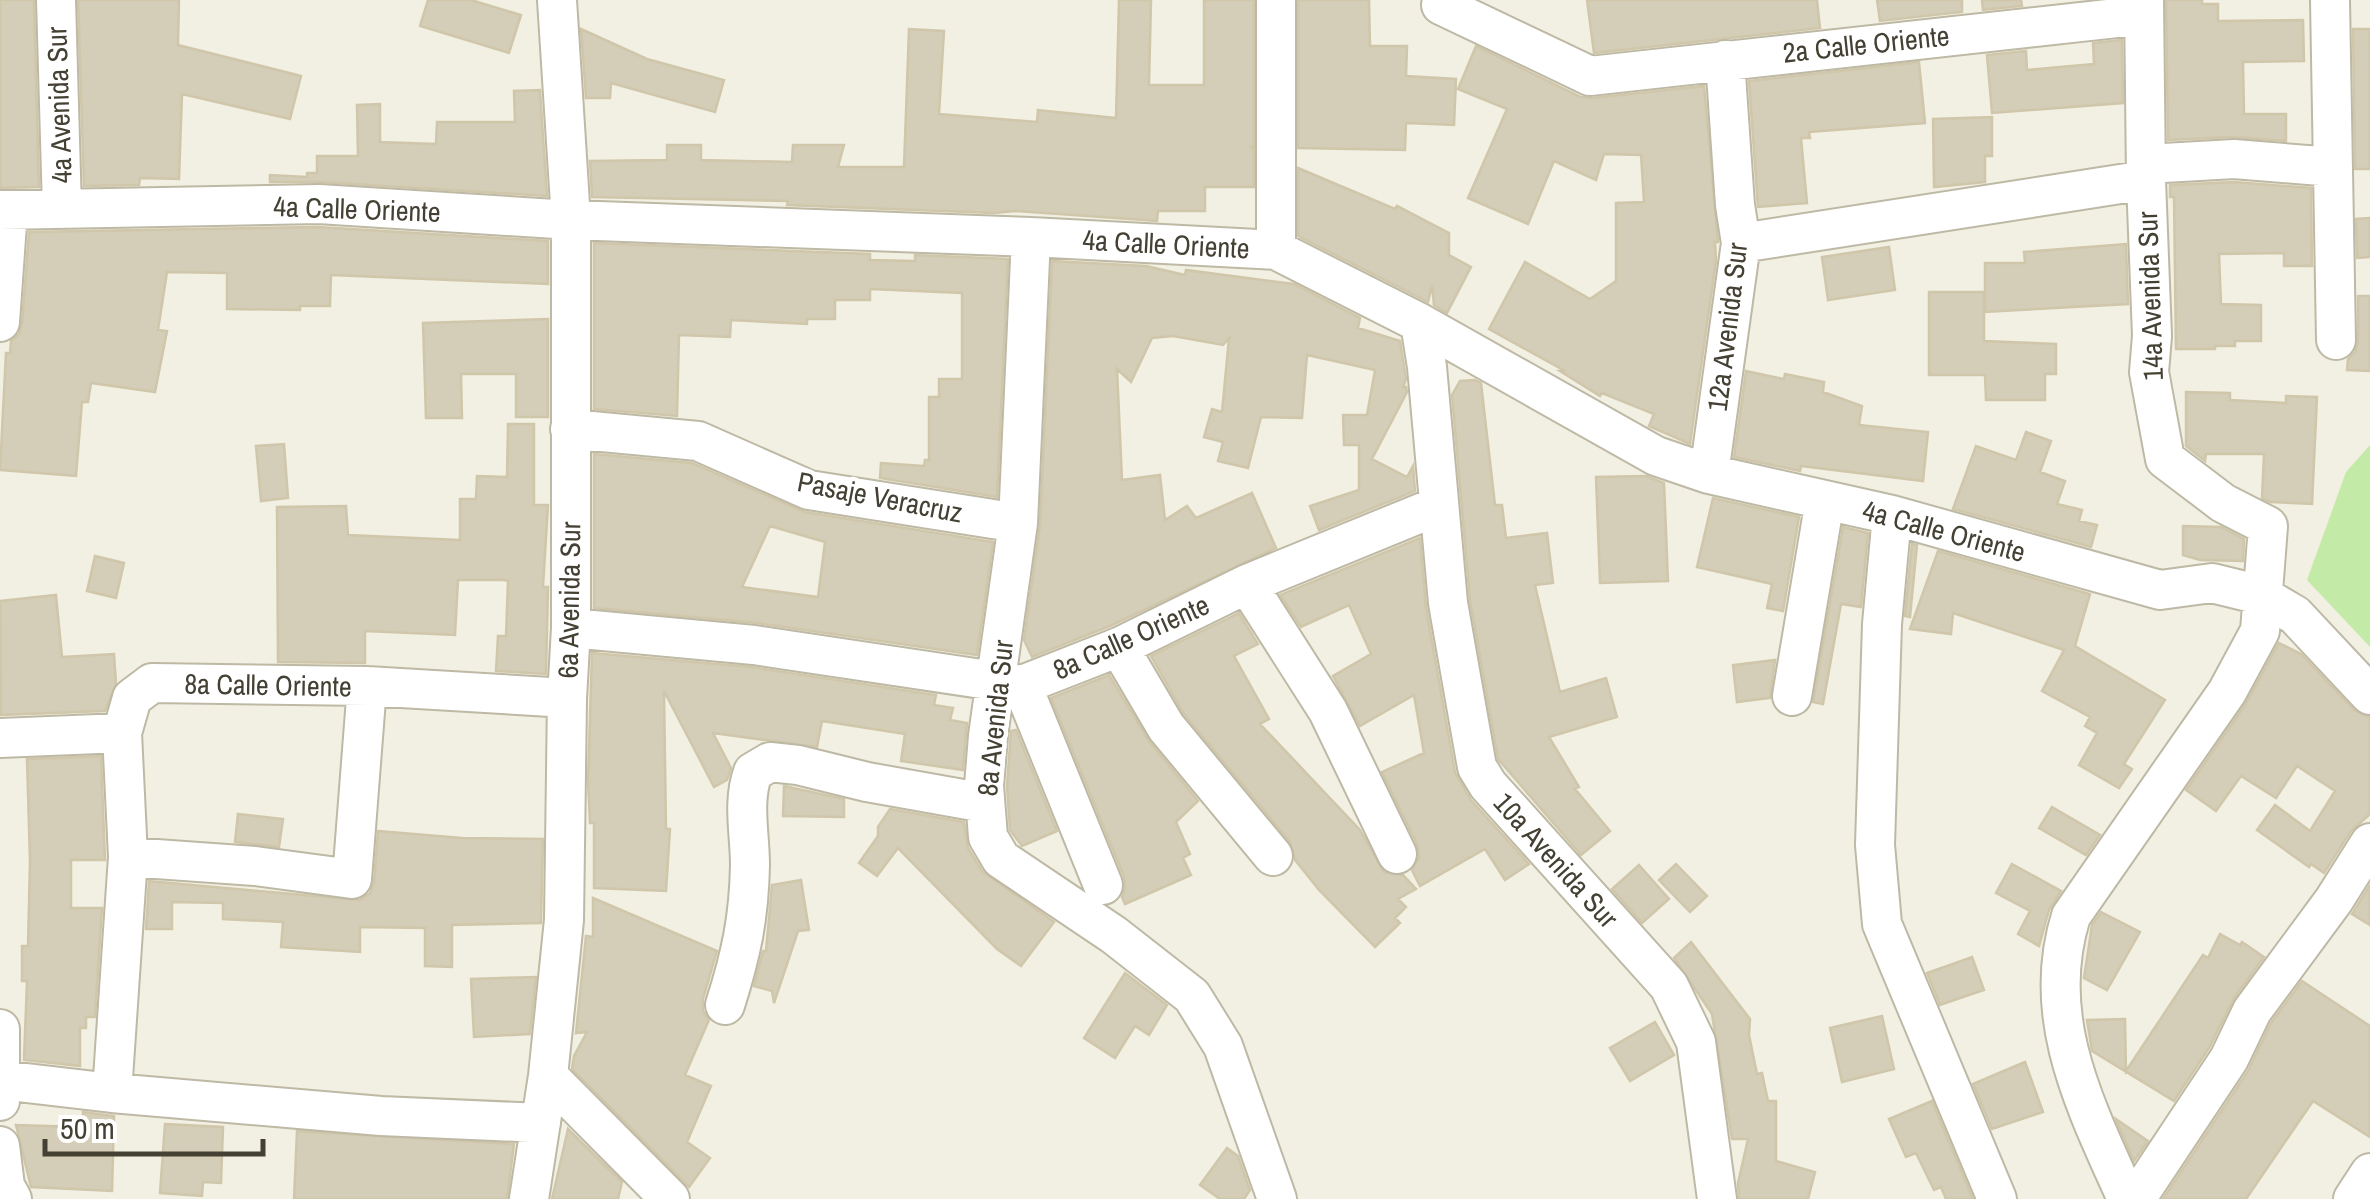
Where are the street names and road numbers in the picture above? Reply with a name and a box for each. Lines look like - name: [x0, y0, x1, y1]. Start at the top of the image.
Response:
- street label: 2a Calle Oriente: [1781, 16, 1951, 72]
- street label: 4a Avenida Sur: [37, 26, 81, 184]
- street label: 4a Calle Oriente: [273, 187, 441, 231]
- street label: 14a Avenida Sur: [2128, 210, 2172, 381]
- street label: 4a Calle Oriente: [1082, 221, 1250, 267]
- street label: 12a Avenida Sur: [1698, 240, 1756, 413]
- street label: Pasaje Veracruz: [794, 462, 966, 532]
- street label: 4a Calle Oriente: [1858, 491, 2030, 571]
- street label: 6a Avenida Sur: [549, 521, 589, 679]
- street label: 8a Calle Oriente: [1047, 586, 1215, 688]
- street label: 8a Avenida Sur: [968, 638, 1022, 798]
- street label: 8a Calle Oriente: [184, 665, 352, 705]
- street label: 10a Avenida Sur: [1485, 784, 1627, 936]

